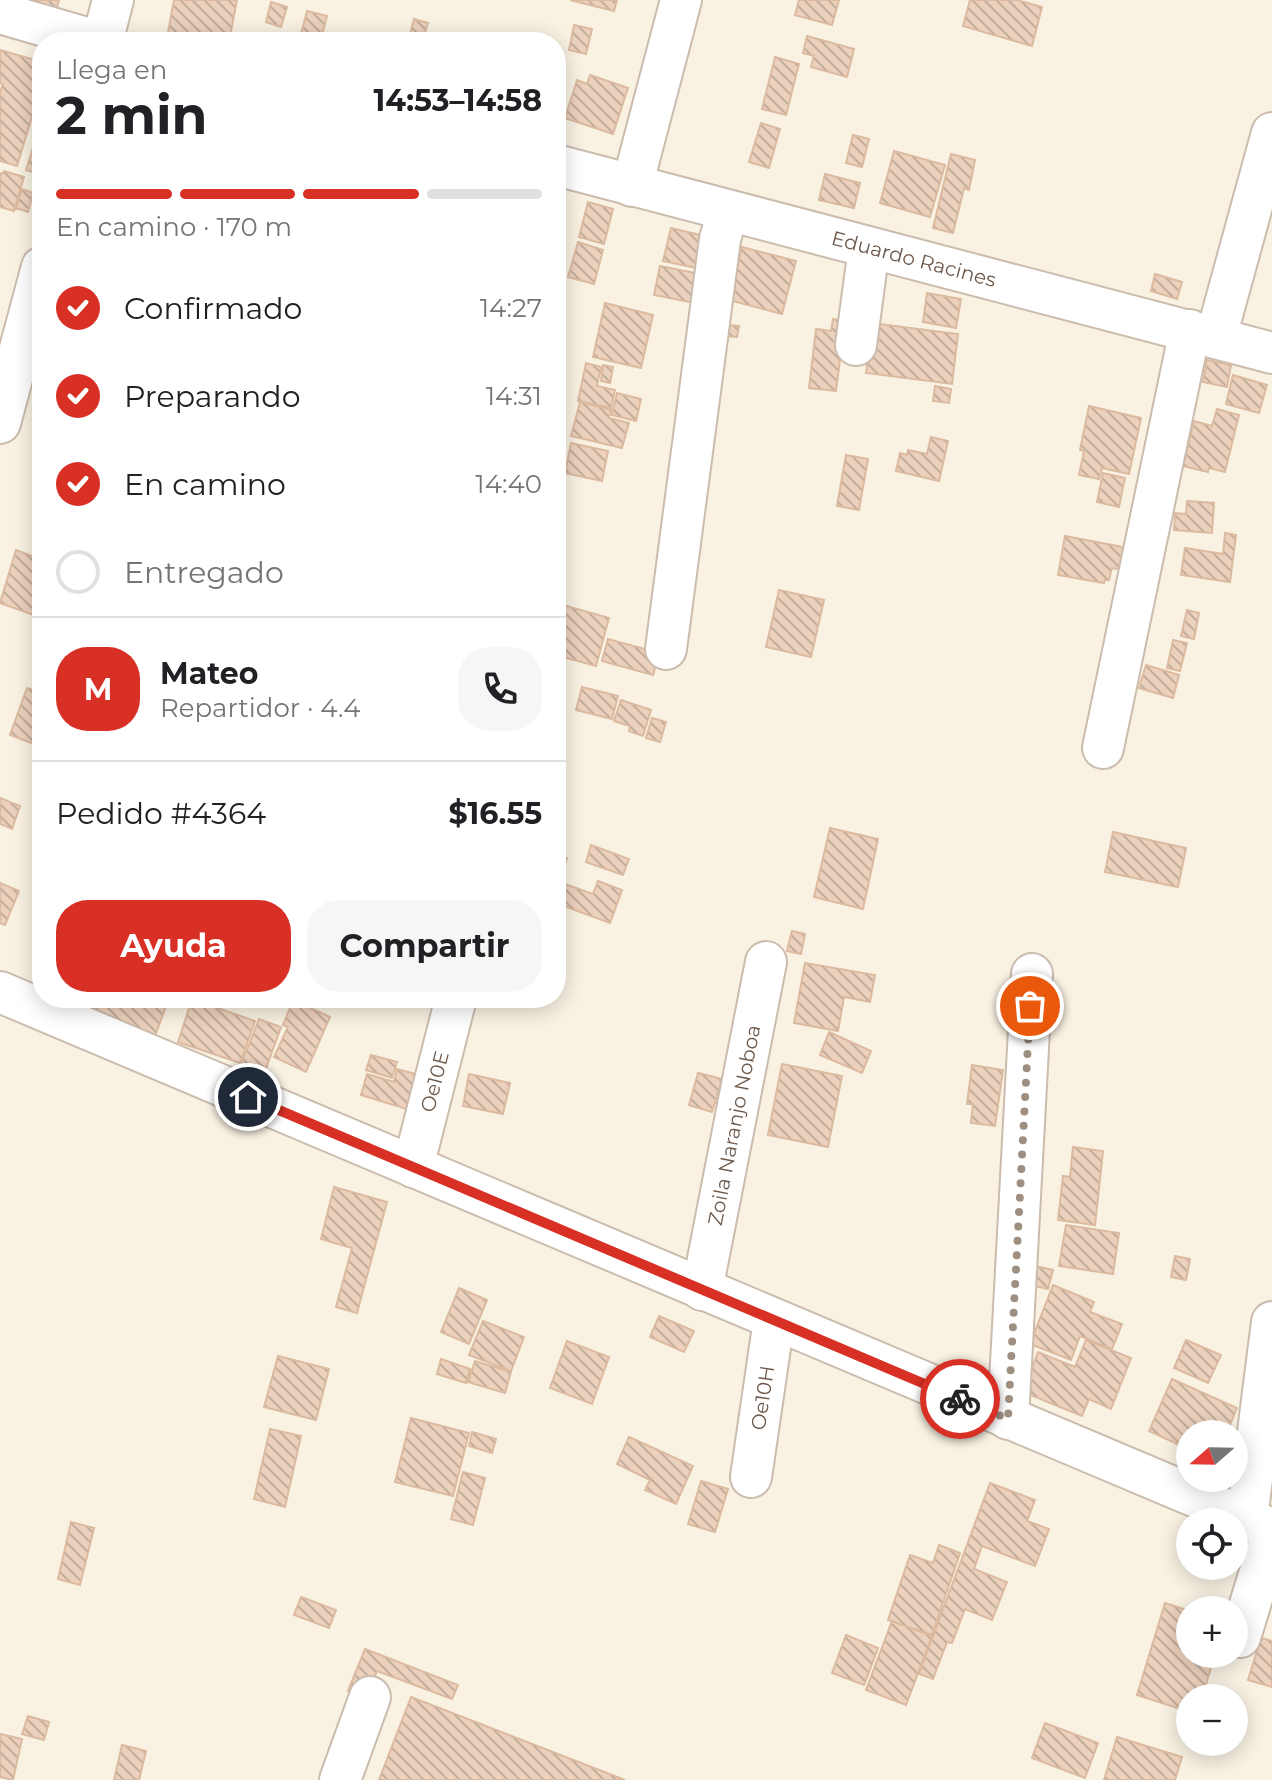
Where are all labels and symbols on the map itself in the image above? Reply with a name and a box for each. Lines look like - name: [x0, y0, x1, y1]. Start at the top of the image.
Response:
- street label: Eduardo Racines: [829, 226, 999, 292]
- pin: [996, 972, 1064, 1040]
- street label: Zoila Naranjo Noboa: [703, 1023, 765, 1227]
- street label: Oe10E: [415, 1049, 454, 1115]
- pin: [214, 1063, 282, 1131]
- courier: [920, 1359, 1000, 1439]
- street label: Oe10H: [746, 1364, 779, 1432]
- north arrow: [1176, 1420, 1248, 1492]

